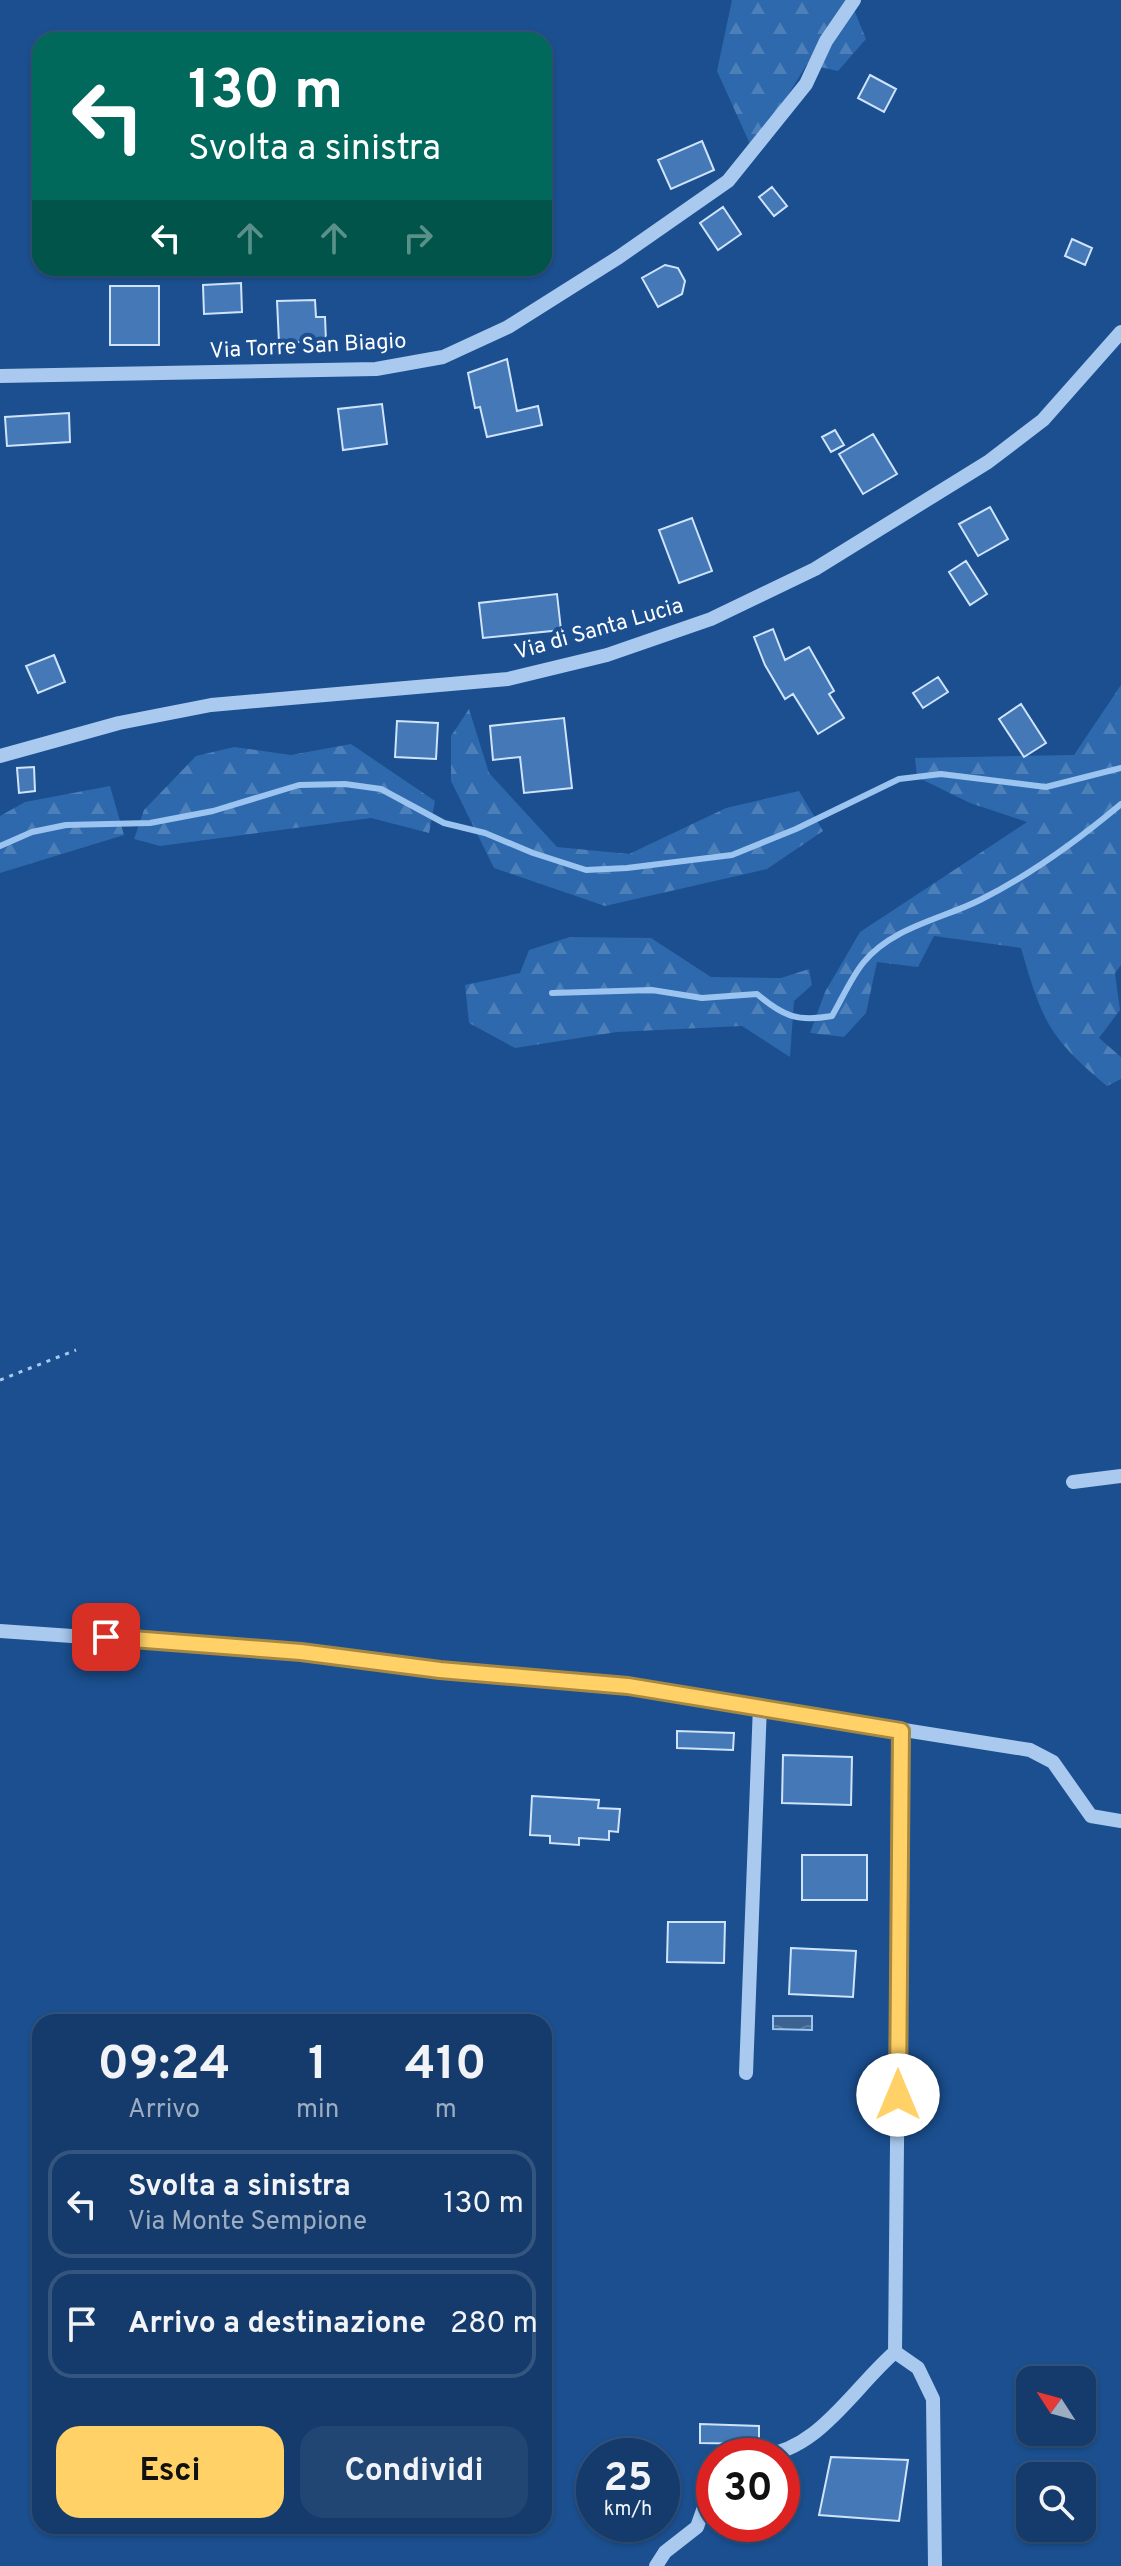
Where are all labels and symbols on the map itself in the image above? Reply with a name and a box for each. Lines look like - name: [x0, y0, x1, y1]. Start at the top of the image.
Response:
- street label: Via Torre San Biagio: [209, 328, 407, 366]
- street label: Via di Santa Lucia: [511, 593, 687, 667]
- pin: [72, 1603, 140, 1671]
- position arrow: [856, 2053, 940, 2137]
- north arrow: [1016, 2366, 1096, 2446]
- speed limit sign: 30: [696, 2438, 800, 2542]

